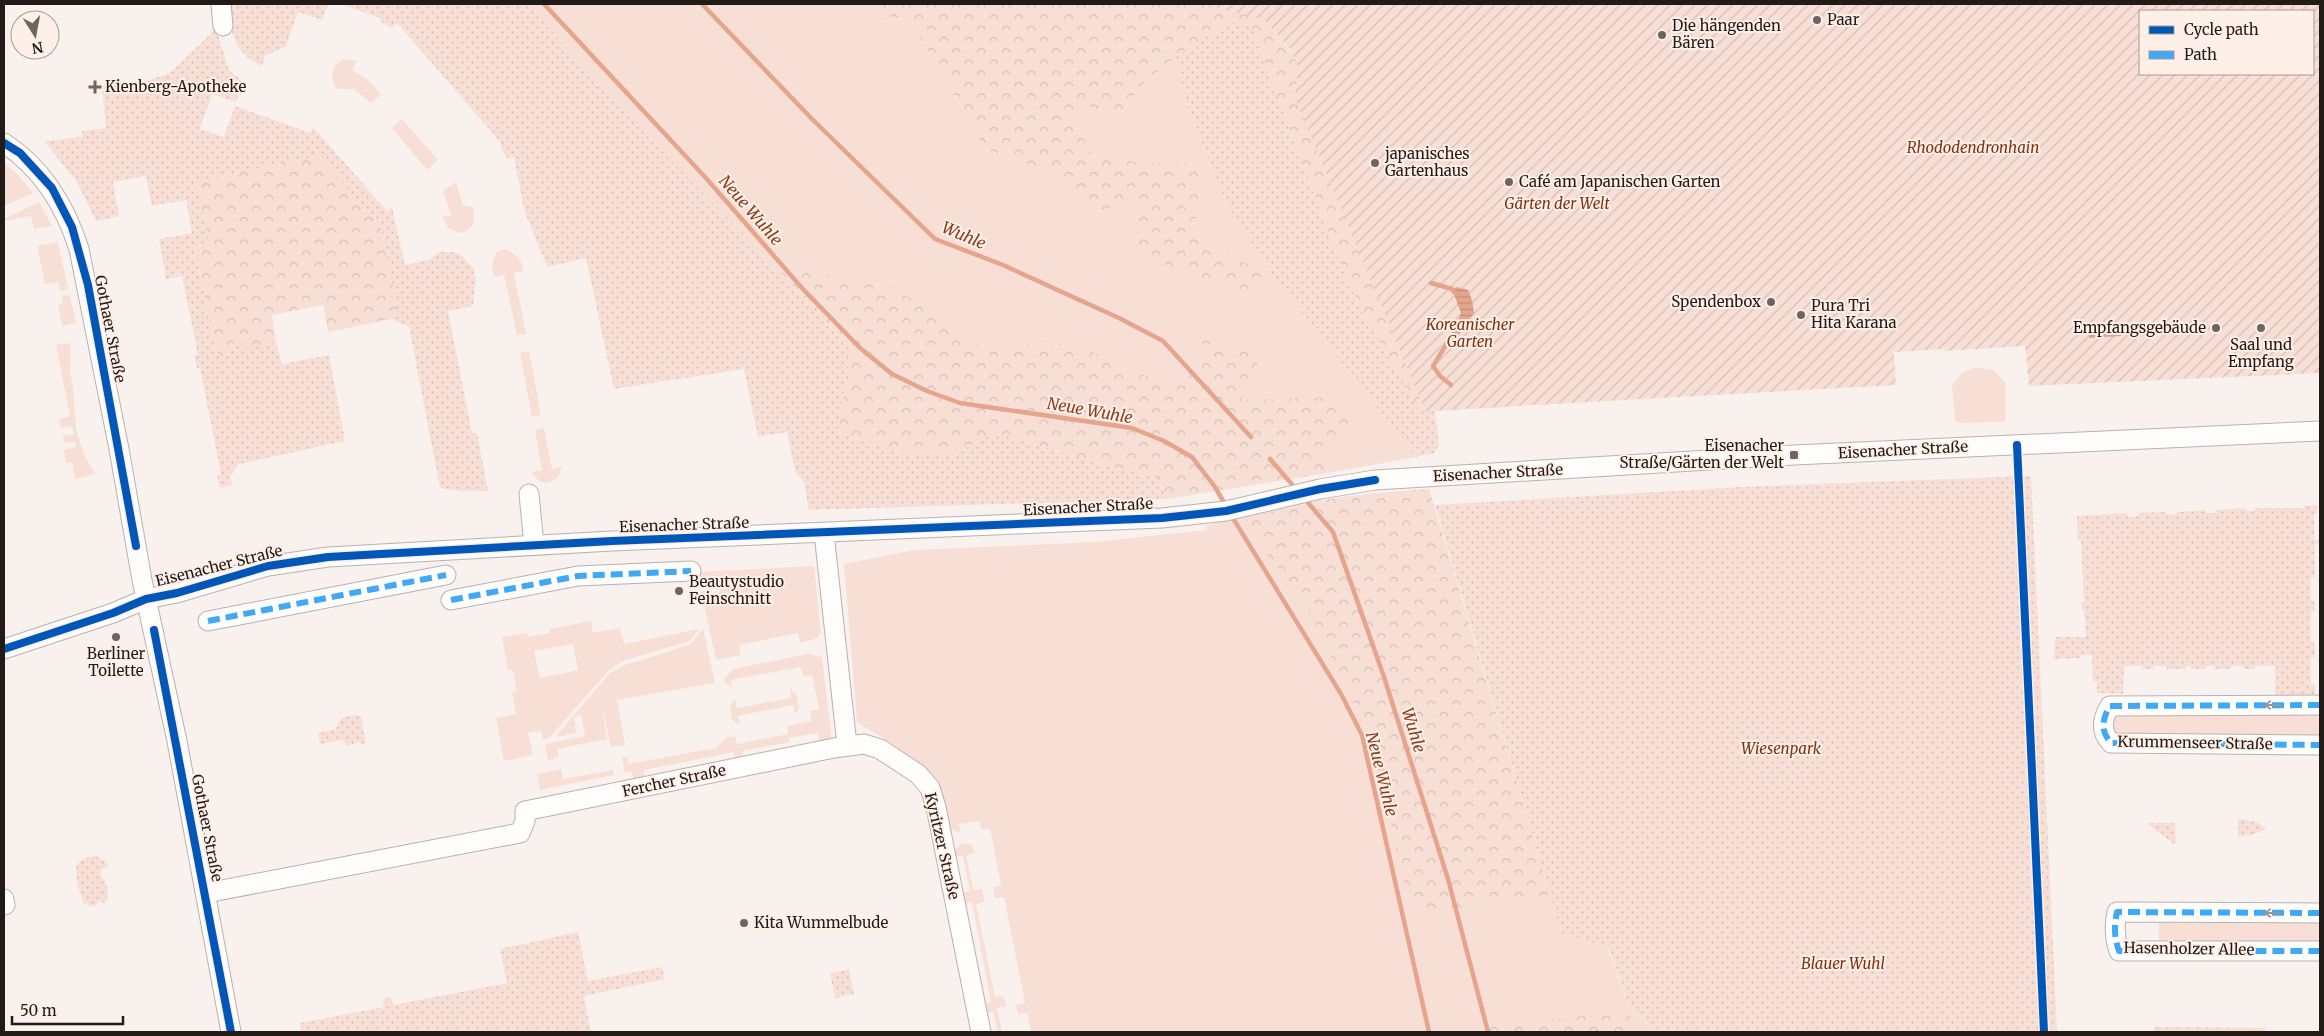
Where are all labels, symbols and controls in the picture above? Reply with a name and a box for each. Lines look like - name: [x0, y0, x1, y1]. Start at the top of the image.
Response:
- north arrow: [10, 10, 60, 60]
- place label: Paar: [1827, 10, 1860, 29]
- legend: [2139, 10, 2314, 75]
- marker: Paar: [1811, 14, 1823, 26]
- place label: Die hängenden Bären: [1672, 16, 1781, 52]
- text: Cycle path: [2184, 20, 2259, 39]
- marker: Die hängenden Bären: [1656, 29, 1668, 41]
- text: N: [30, 38, 45, 58]
- text: Path: [2184, 45, 2217, 64]
- place label: Kienberg-Apotheke: [105, 77, 246, 96]
- marker: Kienberg-Apotheke: [89, 81, 101, 93]
- park label: Rhododendronhain: [1907, 138, 2039, 157]
- place label: japanisches Gartenhaus: [1384, 144, 1470, 180]
- marker: japanisches Gartenhaus: [1369, 157, 1381, 169]
- water label: Neue Wuhle: [715, 171, 787, 249]
- place label: Café am Japanischen Garten: [1519, 172, 1721, 191]
- marker: Café am Japanischen Garten: [1503, 176, 1515, 188]
- park label: Gärten der Welt: [1504, 194, 1610, 213]
- water label: Wuhle: [939, 217, 989, 253]
- street label: Gothaer Straße: [91, 274, 130, 384]
- place label: Spendenbox: [1671, 292, 1761, 311]
- marker: Spendenbox: [1765, 296, 1777, 308]
- place label: Pura Tri Hita Karana: [1811, 296, 1897, 332]
- marker: Pura Tri Hita Karana: [1795, 309, 1807, 321]
- park label: Koreanischer Garten: [1425, 315, 1515, 351]
- place label: Empfangsgebäude: [2073, 318, 2206, 337]
- marker: Empfangsgebäude: [2210, 322, 2222, 334]
- marker: Saal und Empfang: [2255, 322, 2267, 334]
- place label: Saal und Empfang: [2228, 335, 2294, 371]
- water label: Neue Wuhle: [1046, 393, 1134, 427]
- place label: Eisenacher Straße/Gärten der Welt: [1620, 436, 1784, 472]
- street label: Eisenacher Straße: [1837, 437, 1969, 462]
- marker: Eisenacher Straße/Gärten der Welt: [1788, 449, 1800, 461]
- street label: Eisenacher Straße: [1432, 460, 1564, 485]
- street label: Eisenacher Straße: [1022, 494, 1154, 519]
- street label: Eisenacher Straße: [619, 513, 750, 536]
- street label: Eisenacher Straße: [153, 541, 284, 590]
- place label: Beautystudio Feinschnitt: [689, 572, 784, 608]
- marker: Beautystudio Feinschnitt: [673, 585, 685, 597]
- marker: Berliner Toilette: [110, 631, 122, 643]
- place label: Berliner Toilette: [87, 644, 146, 680]
- one-way arrow: [2264, 700, 2280, 710]
- water label: Wuhle: [1398, 705, 1430, 755]
- water label: Neue Wuhle: [1362, 730, 1402, 818]
- street label: Krummenseer Straße: [2117, 732, 2273, 753]
- park label: Wiesenpark: [1741, 739, 1822, 758]
- street label: Fercher Straße: [620, 760, 728, 801]
- street label: Gothaer Straße: [188, 773, 227, 883]
- street label: Kyritzer Straße: [921, 791, 964, 901]
- one-way arrow: [2264, 908, 2280, 918]
- place label: Kita Wummelbude: [754, 913, 888, 932]
- marker: Kita Wummelbude: [738, 917, 750, 929]
- street label: Hasenholzer Allee: [2124, 938, 2255, 959]
- park label: Blauer Wuhl: [1801, 954, 1885, 973]
- scale bar: [12, 994, 124, 1026]
- text: 50 m: [20, 1001, 57, 1020]

